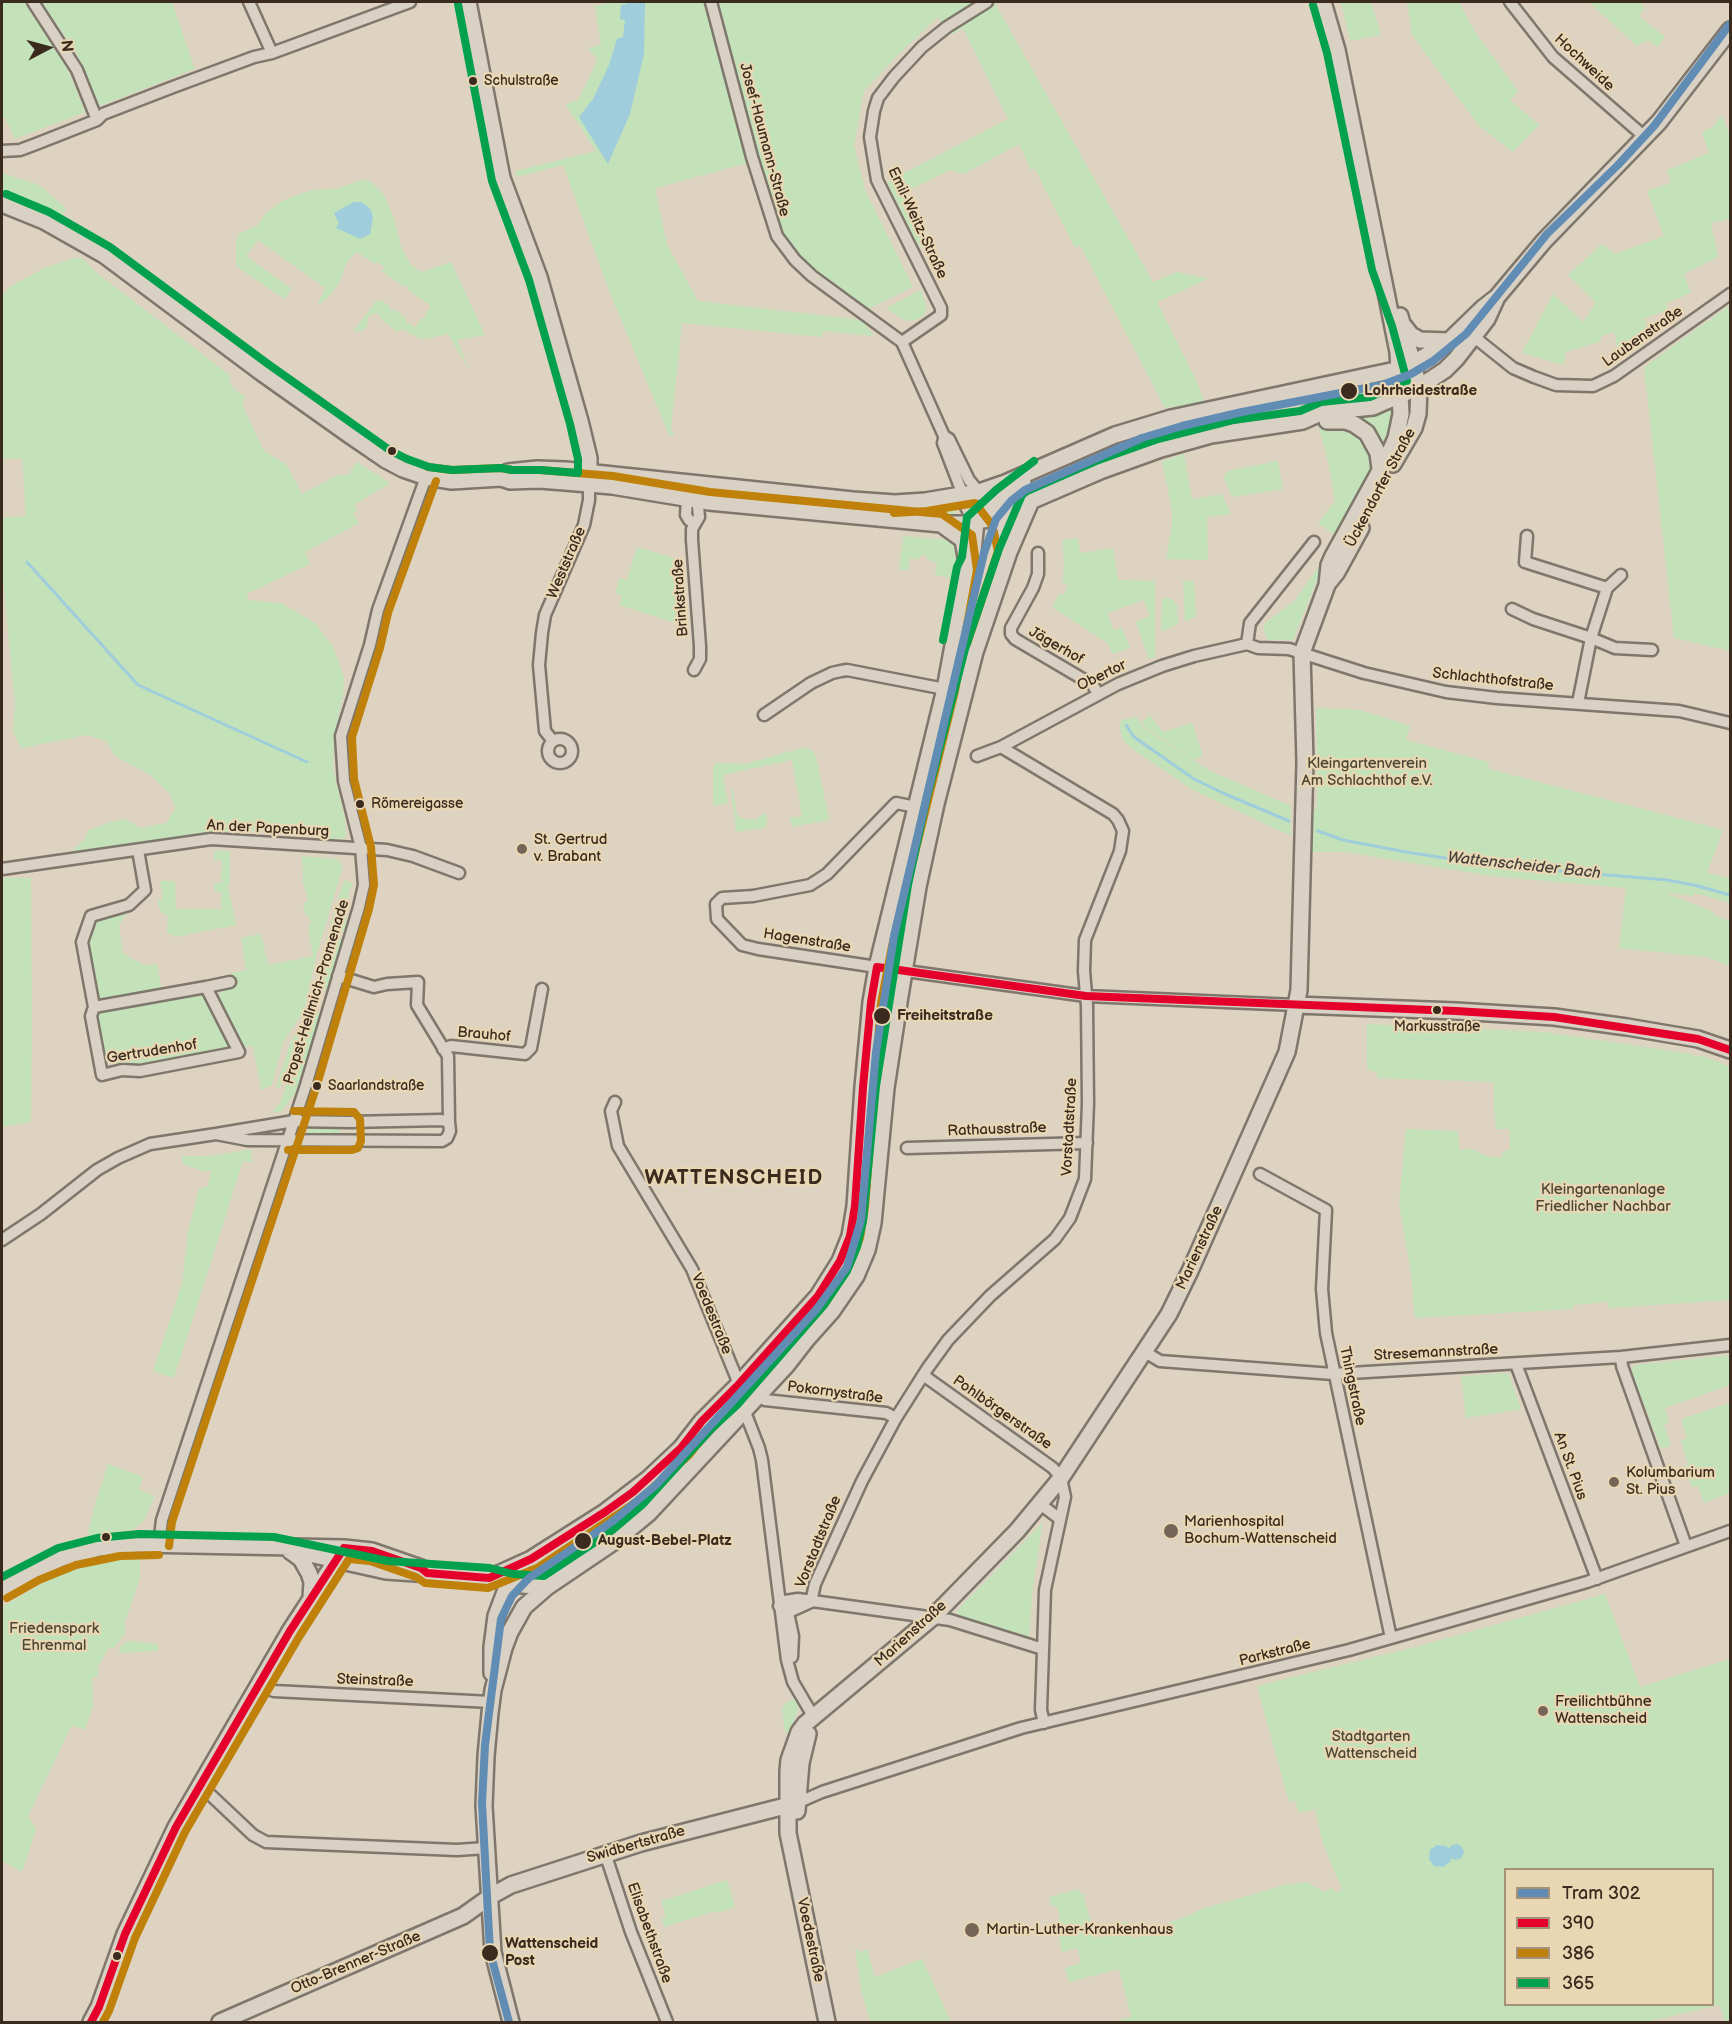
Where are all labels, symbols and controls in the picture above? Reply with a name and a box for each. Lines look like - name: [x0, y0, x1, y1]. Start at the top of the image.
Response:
- north arrow: [18, 18, 78, 78]
- street label: Hochweide: [1550, 31, 1618, 95]
- text: N: [56, 39, 76, 53]
- street label: Josef-Haumann-Straße: [735, 61, 793, 219]
- place label: Schulstraße: [484, 73, 559, 89]
- marker: Schulstraße: [467, 75, 479, 87]
- street label: Emil-Weitz-Straße: [883, 164, 951, 282]
- street label: Laubenstraße: [1599, 303, 1687, 371]
- marker: Lohrheidestraße: [1339, 381, 1359, 401]
- place label: Lohrheidestraße: [1364, 382, 1477, 400]
- street label: Ückendorfer Straße: [1342, 425, 1420, 551]
- unlabelled marker: [386, 445, 398, 457]
- street label: Weststraße: [544, 524, 590, 602]
- street label: Brinkstraße: [669, 559, 693, 637]
- street label: Jägerhof: [1025, 623, 1087, 669]
- street label: Obertor: [1074, 656, 1130, 696]
- street label: Schlachthofstraße: [1431, 665, 1555, 695]
- park label: Kleingartenverein Am Schlachthof e.V.: [1302, 755, 1432, 790]
- place label: Römereigasse: [371, 796, 463, 812]
- marker: Römereigasse: [354, 798, 366, 810]
- street label: An der Papenburg: [206, 817, 330, 841]
- place label: St. Gertrud v. Brabant: [534, 831, 607, 866]
- marker: St. Gertrud v. Brabant: [515, 842, 529, 856]
- water label: Wattenscheider Bach: [1446, 848, 1602, 884]
- street label: Propst-Hellmich-Promenade: [280, 897, 354, 1087]
- street label: Hagenstraße: [762, 925, 852, 957]
- marker: Markusstraße: [1431, 1004, 1443, 1016]
- marker: Freiheitstraße: [872, 1006, 892, 1026]
- place label: Freiheitstraße: [897, 1007, 993, 1025]
- place label: Markusstraße: [1394, 1019, 1480, 1035]
- street label: Brauhof: [457, 1024, 511, 1046]
- street label: Gertrudenhof: [105, 1036, 199, 1068]
- place label: Saarlandstraße: [328, 1078, 424, 1094]
- street label: Vorstadtstraße: [1058, 1078, 1082, 1176]
- marker: Saarlandstraße: [311, 1080, 323, 1092]
- street label: Rathausstraße: [947, 1119, 1047, 1141]
- district label: WATTENSCHEID: [644, 1166, 824, 1192]
- park label: Kleingartenanlage Friedlicher Nachbar: [1535, 1181, 1671, 1216]
- street label: Marienstraße: [1173, 1203, 1227, 1293]
- street label: Voedestraße: [687, 1271, 735, 1357]
- street label: Stresemannstraße: [1373, 1341, 1499, 1365]
- street label: Thingstraße: [1335, 1345, 1369, 1427]
- street label: Pohlbörgerstraße: [949, 1372, 1055, 1454]
- street label: Pokornystraße: [786, 1378, 884, 1408]
- street label: An St. Pius: [1549, 1430, 1591, 1502]
- place label: Kolumbarium St. Pius: [1626, 1464, 1715, 1499]
- marker: Kolumbarium St. Pius: [1607, 1475, 1621, 1489]
- street label: Vorstadtstraße: [792, 1493, 846, 1591]
- place label: Marienhospital Bochum-Wattenscheid: [1184, 1513, 1337, 1548]
- marker: Marienhospital Bochum-Wattenscheid: [1162, 1522, 1180, 1540]
- unlabelled marker: [100, 1531, 112, 1543]
- marker: August-Bebel-Platz: [573, 1531, 593, 1551]
- place label: August-Bebel-Platz: [598, 1532, 732, 1550]
- street label: Marienstraße: [871, 1597, 951, 1671]
- park label: Friedenspark Ehrenmal: [9, 1620, 99, 1655]
- street label: Parkstraße: [1237, 1635, 1313, 1671]
- street label: Steinstraße: [336, 1671, 414, 1691]
- place label: Freilichtbühne Wattenscheid: [1555, 1693, 1652, 1728]
- marker: Freilichtbühne Wattenscheid: [1536, 1704, 1550, 1718]
- park label: Stadtgarten Wattenscheid: [1325, 1728, 1417, 1763]
- street label: Swidbertstraße: [585, 1822, 687, 1868]
- legend: [1504, 1868, 1714, 2006]
- street label: Elisabethstraße: [622, 1880, 676, 1986]
- text: Tram 302: [1562, 1883, 1640, 1904]
- street label: Voedestraße: [792, 1896, 828, 1984]
- text: 390: [1562, 1913, 1594, 1934]
- marker: Martin-Luther-Krankenhaus: [963, 1921, 981, 1939]
- place label: Martin-Luther-Krankenhaus: [986, 1921, 1173, 1939]
- street label: Otto-Brenner-Straße: [288, 1928, 424, 1998]
- place label: Wattenscheid Post: [505, 1935, 598, 1970]
- marker: Wattenscheid Post: [480, 1943, 500, 1963]
- text: 386: [1562, 1943, 1595, 1964]
- unlabelled marker: [111, 1950, 123, 1962]
- text: 365: [1562, 1973, 1594, 1994]

